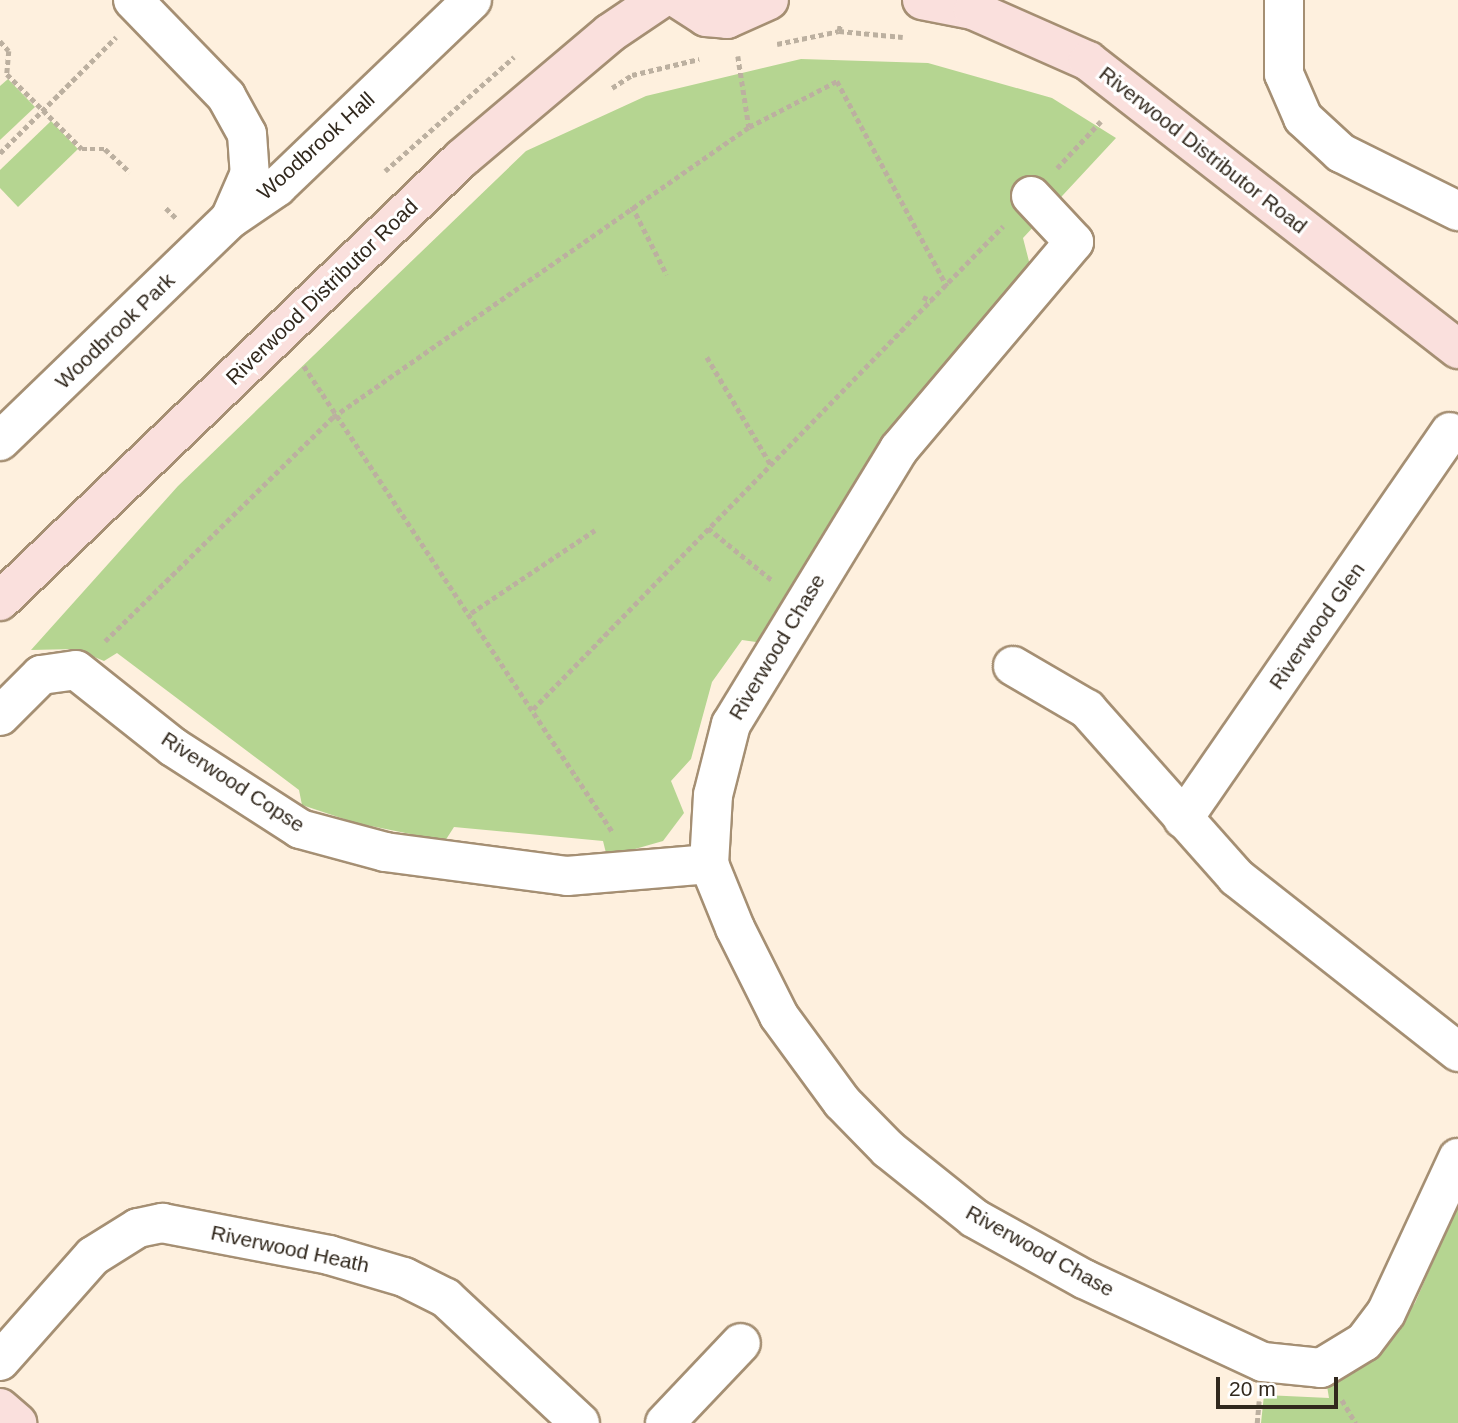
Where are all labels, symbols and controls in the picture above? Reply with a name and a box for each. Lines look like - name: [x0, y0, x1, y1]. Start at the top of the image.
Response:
- street label: Riverwood Distributor Road: [1094, 61, 1312, 239]
- street label: Woodbrook Hall: [252, 87, 380, 205]
- street label: Riverwood Distributor Road: [221, 194, 423, 390]
- street label: Woodbrook Park: [50, 268, 180, 394]
- street label: Riverwood Glen: [1264, 558, 1370, 694]
- street label: Riverwood Chase: [724, 569, 830, 725]
- street label: Riverwood Copse: [157, 726, 309, 838]
- street label: Riverwood Chase: [961, 1200, 1119, 1302]
- street label: Riverwood Heath: [209, 1220, 371, 1278]
- scale bar: [1220, 1364, 1342, 1408]
- text: 20 m: [1229, 1377, 1276, 1400]

